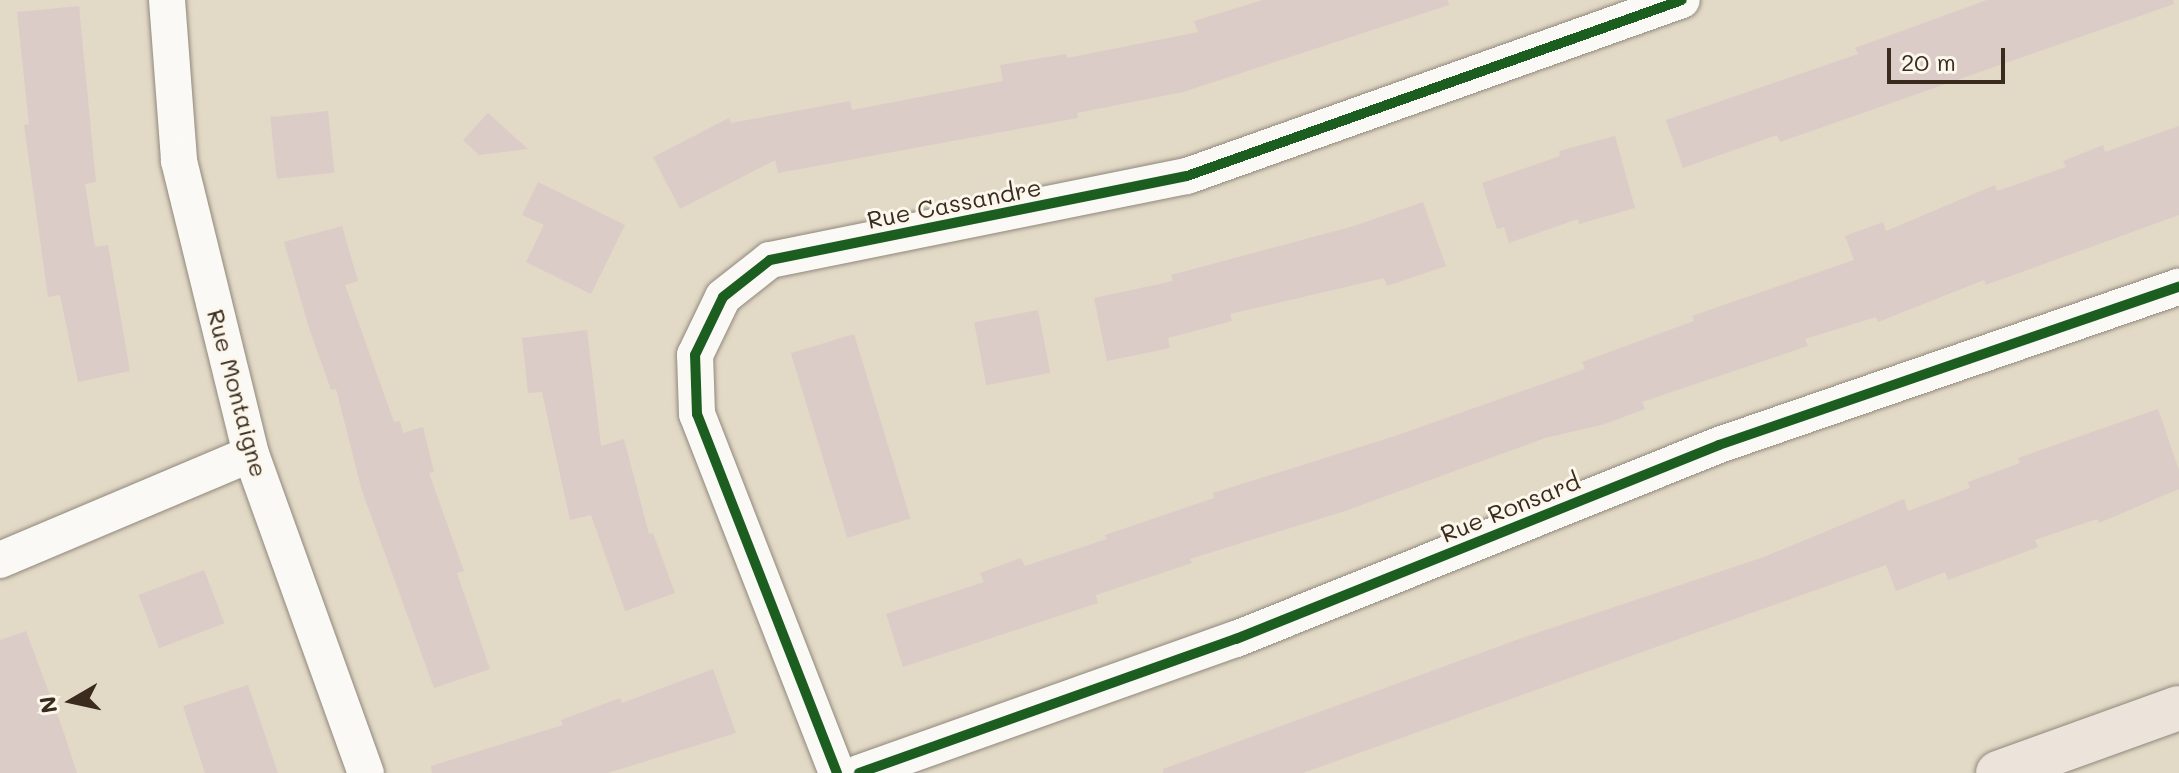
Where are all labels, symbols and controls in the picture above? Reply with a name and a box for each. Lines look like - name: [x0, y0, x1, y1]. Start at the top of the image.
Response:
- scale bar: [1891, 32, 2009, 82]
- text: 20 m: [1901, 46, 1956, 77]
- street label: Rue Cassandre: [864, 172, 1044, 234]
- street label: Rue Montaigne: [202, 306, 274, 480]
- street label: Rue Ronsard: [1436, 466, 1584, 548]
- north arrow: [32, 661, 112, 741]
- text: N: [32, 694, 63, 715]

